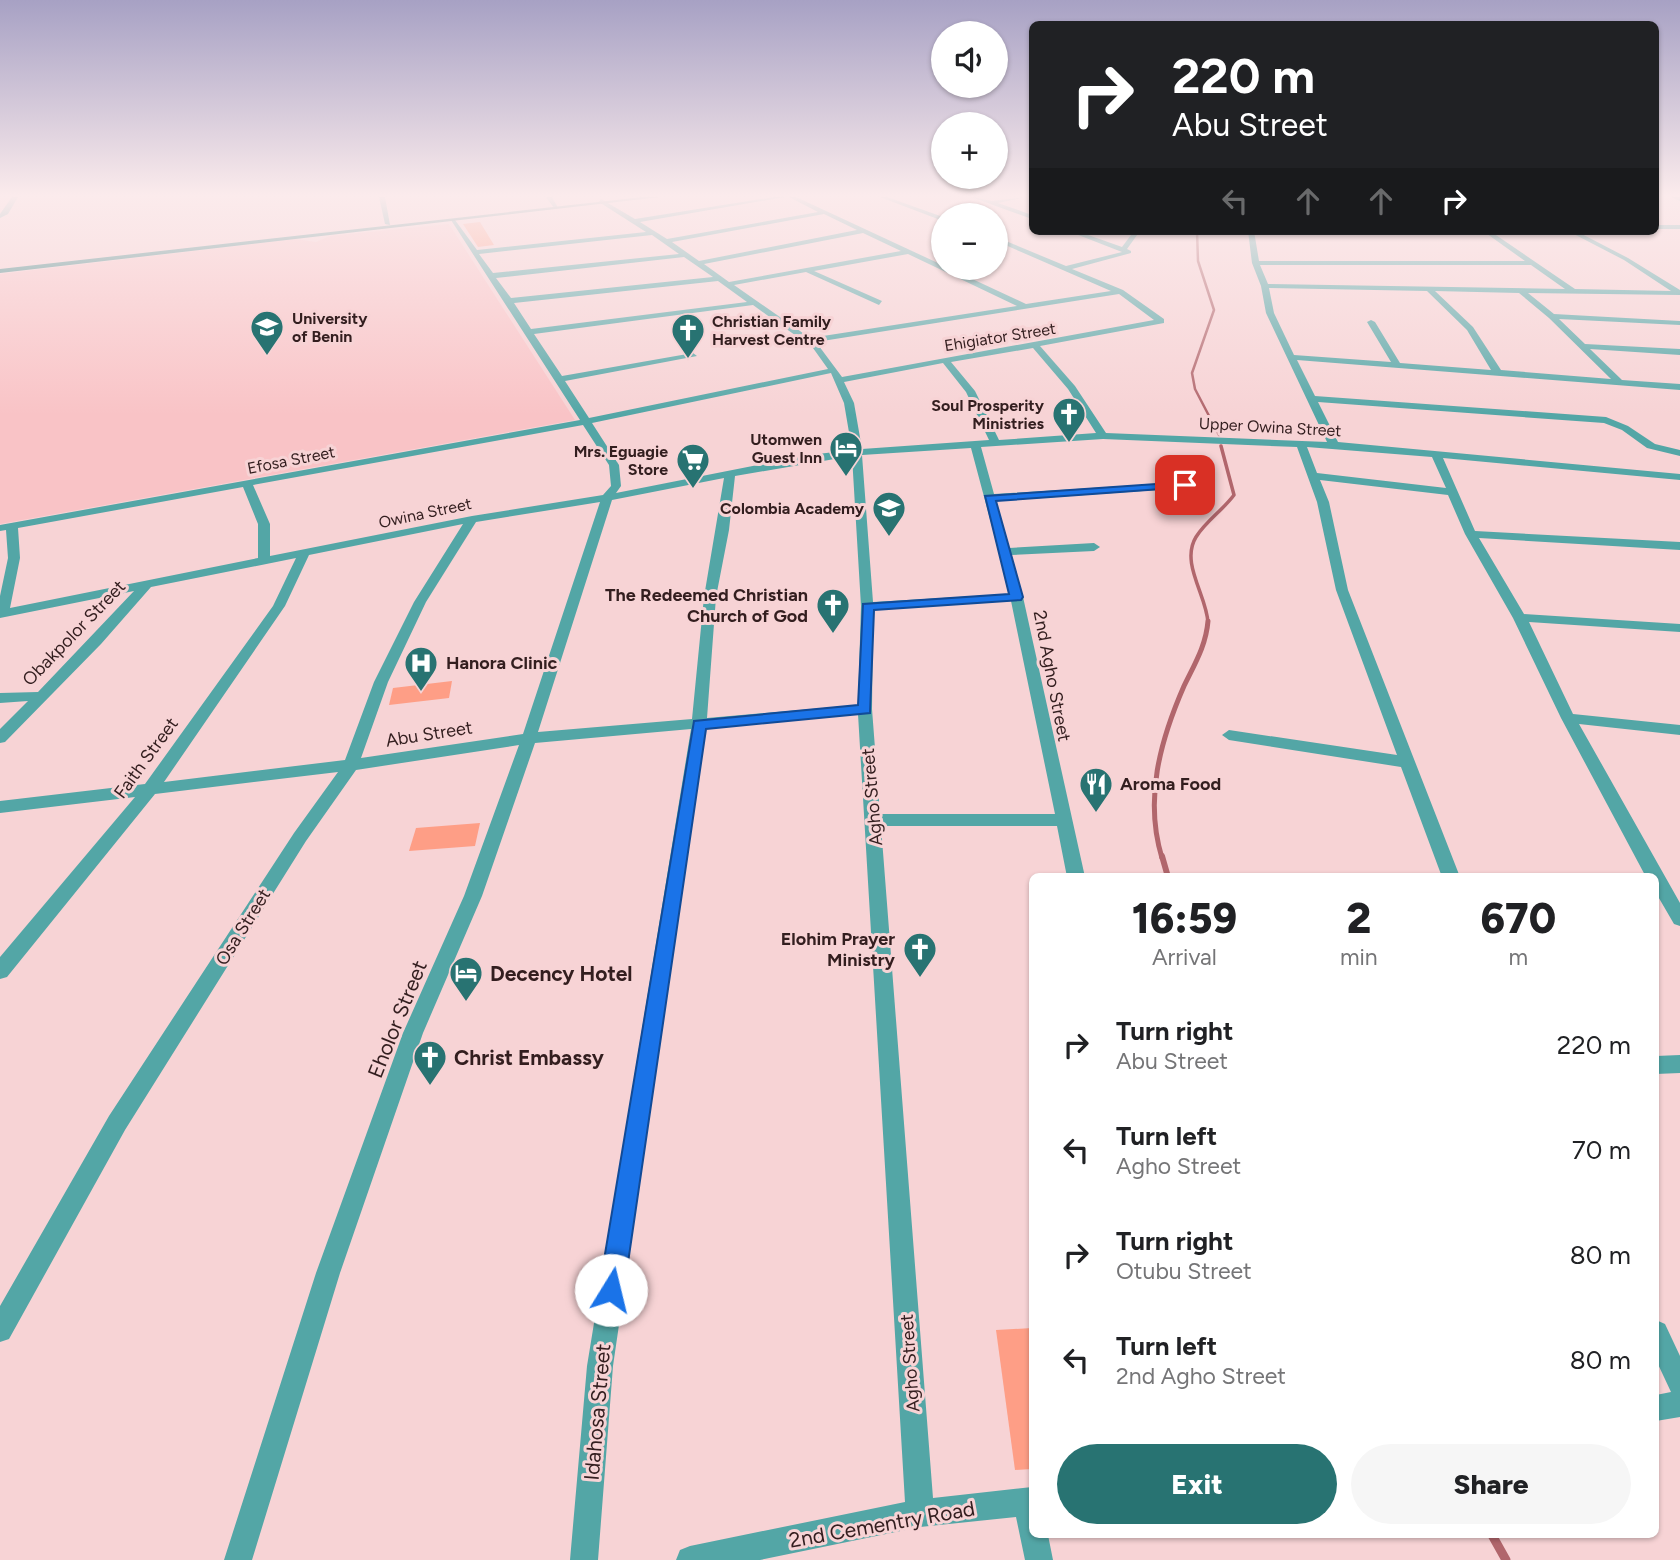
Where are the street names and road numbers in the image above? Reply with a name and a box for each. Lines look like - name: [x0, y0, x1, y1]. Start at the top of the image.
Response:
- street label: Ehigiator Street: [943, 319, 1057, 355]
- street label: Upper Owina Street: [1198, 414, 1342, 440]
- street label: Efosa Street: [246, 442, 336, 478]
- street label: Owina Street: [377, 494, 473, 532]
- street label: Obakpolor Street: [18, 575, 130, 691]
- street label: 2nd Agho Street: [1029, 609, 1076, 744]
- street label: Faith Street: [109, 713, 183, 803]
- street label: Abu Street: [384, 716, 474, 752]
- street label: Agho Street: [857, 747, 887, 847]
- street label: Osa Street: [211, 884, 275, 969]
- street label: Eholor Street: [362, 957, 432, 1081]
- street label: Agho Street: [896, 1313, 924, 1413]
- street label: Idahosa Street: [579, 1343, 615, 1481]
- street label: 2nd Cementry Road: [787, 1495, 977, 1553]

